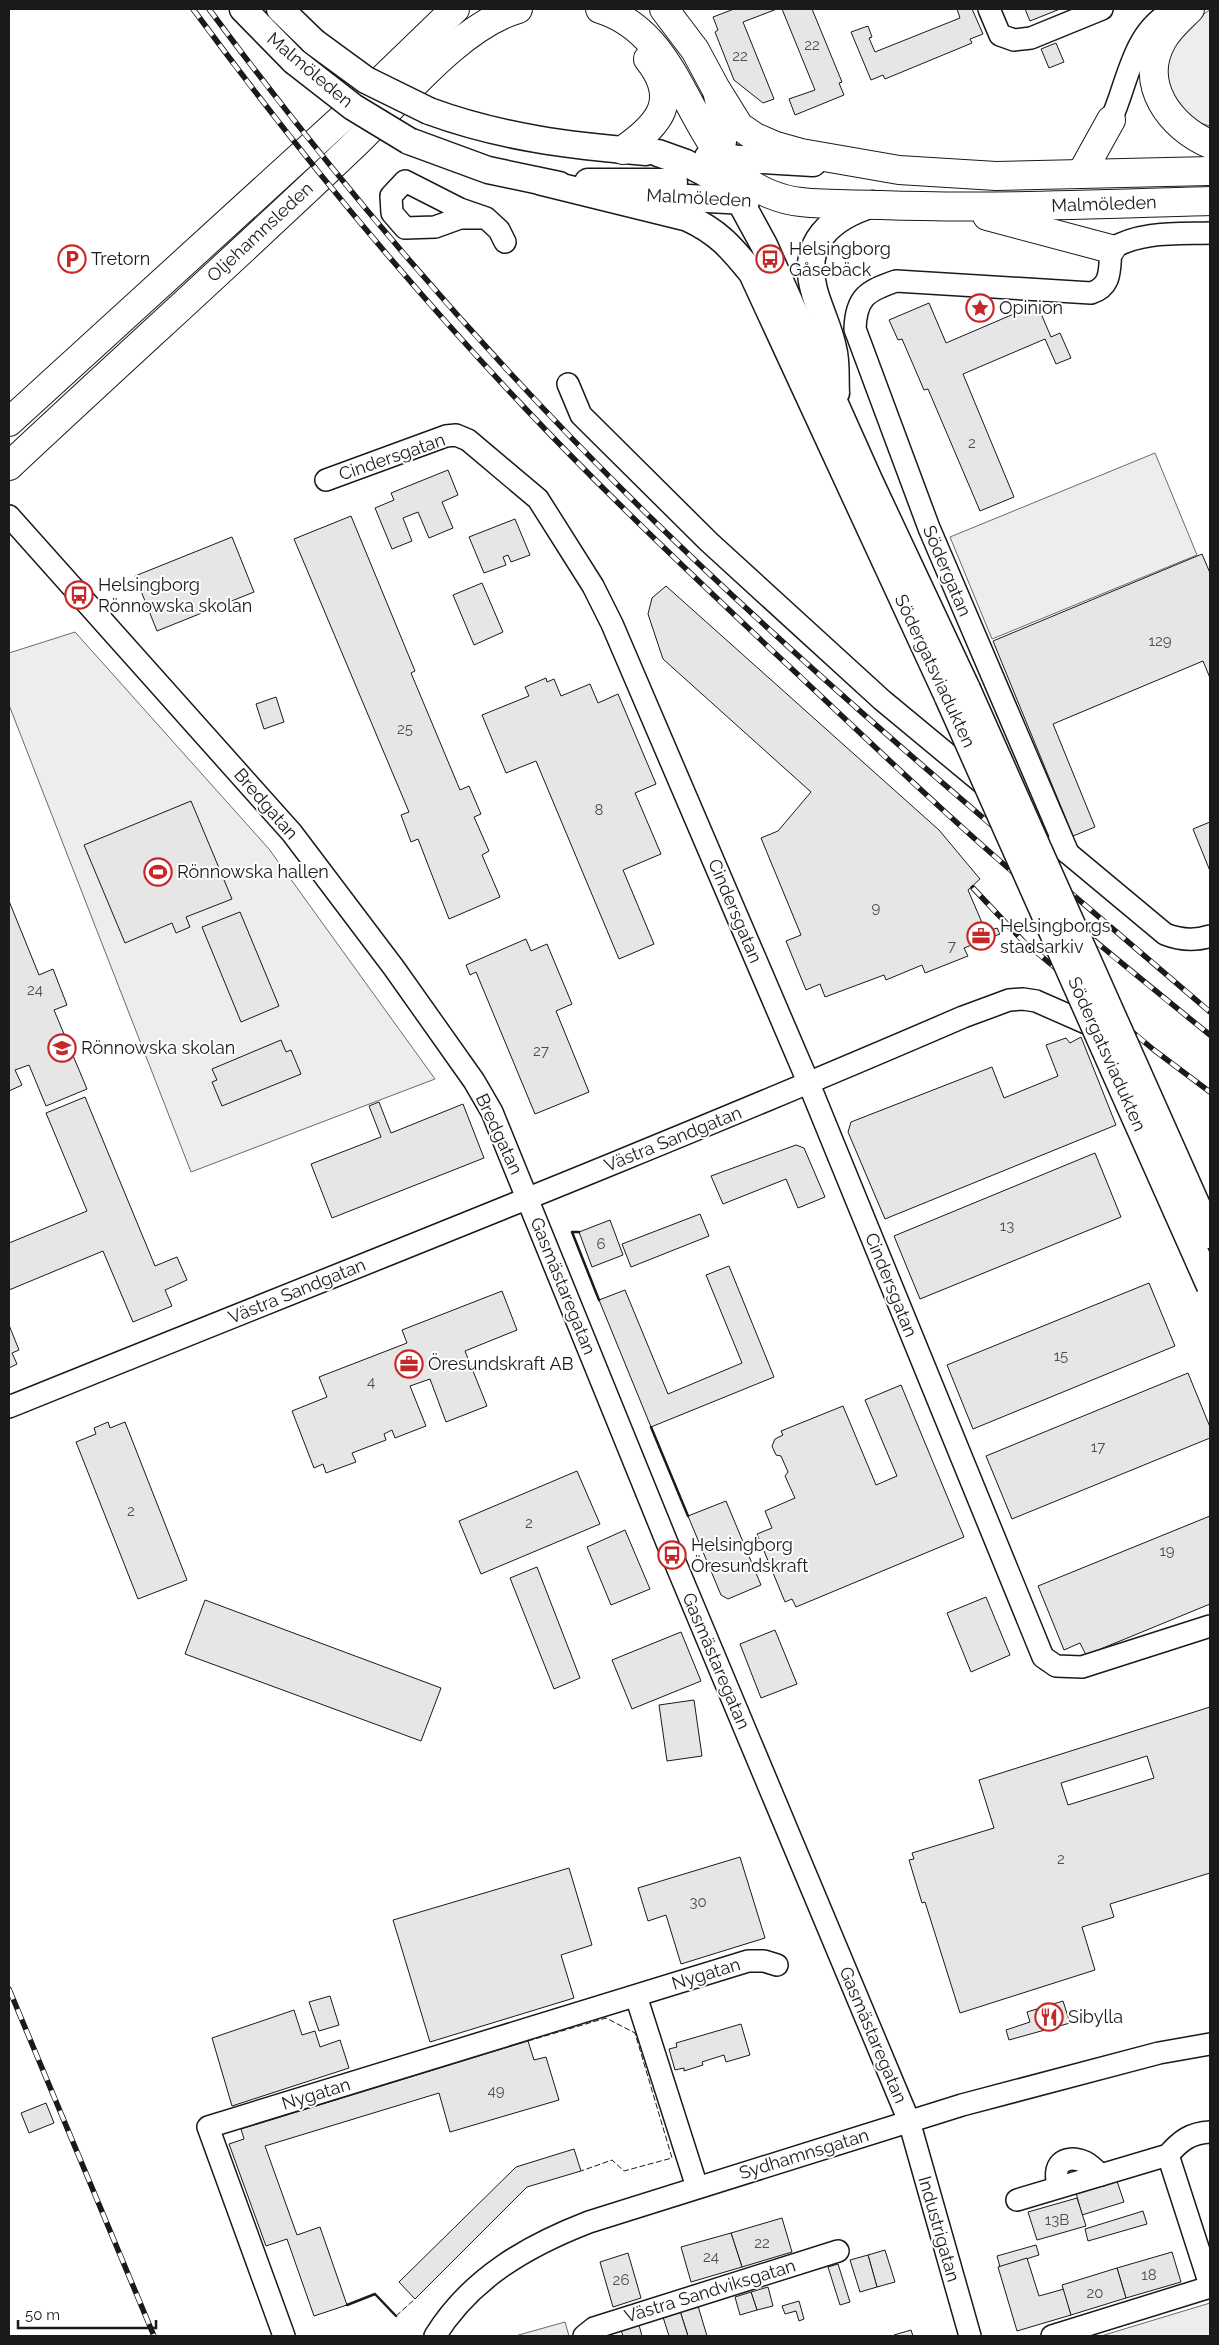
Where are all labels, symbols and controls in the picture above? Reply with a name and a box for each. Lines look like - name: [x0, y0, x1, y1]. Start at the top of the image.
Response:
- street label: Malmöleden: [263, 28, 357, 112]
- house number: 22: [804, 36, 820, 54]
- house number: 22: [732, 47, 748, 65]
- street label: Oljehamnsleden: [202, 177, 317, 286]
- street label: Malmöleden: [646, 184, 752, 211]
- street label: Malmöleden: [1051, 191, 1157, 216]
- place label: Helsingborg Gåsebäck: [789, 238, 891, 280]
- parking icon: Tretorn: [57, 244, 87, 274]
- bus stop icon: Helsingborg Gåsebäck: [755, 244, 785, 274]
- place label: Tretorn: [91, 248, 150, 269]
- place icon: Opinion: [965, 293, 995, 323]
- place label: Opinion: [999, 297, 1063, 318]
- street label: Cindersgatan: [336, 429, 448, 484]
- house number: 2: [968, 434, 976, 452]
- street label: Södergatan: [919, 522, 976, 619]
- place label: Helsingborg Rönnowska skolan: [98, 574, 252, 616]
- bus stop icon: Helsingborg Rönnowska skolan: [64, 580, 94, 610]
- street label: Södergatsviadukten: [891, 591, 980, 751]
- house number: 129: [1148, 632, 1172, 650]
- house number: 25: [397, 720, 413, 738]
- street label: Bredgatan: [230, 764, 303, 843]
- house number: 8: [595, 801, 604, 819]
- street label: Cindersgatan: [704, 856, 767, 966]
- sports icon: Rönnowska hallen: [143, 857, 173, 887]
- place label: Rönnowska hallen: [177, 861, 329, 882]
- house number: 9: [872, 899, 881, 917]
- place label: Helsingborgs stadsarkiv: [1000, 915, 1111, 957]
- office icon: Helsingborgs stadsarkiv: [966, 921, 996, 951]
- house number: 7: [948, 937, 956, 955]
- street label: Södergatsviadukten: [1064, 973, 1151, 1134]
- house number: 24: [27, 981, 43, 999]
- school or university icon: Rönnowska skolan: [47, 1033, 77, 1063]
- place label: Rönnowska skolan: [81, 1037, 235, 1058]
- house number: 27: [533, 1042, 549, 1060]
- street label: Bredgatan: [472, 1090, 527, 1178]
- street label: Västra Sandgatan: [601, 1101, 744, 1176]
- street label: Gasmästaregatan: [526, 1214, 601, 1357]
- house number: 13: [1000, 1217, 1014, 1235]
- street label: Cindersgatan: [861, 1230, 922, 1340]
- house number: 6: [596, 1235, 606, 1253]
- street label: Västra Sandgatan: [225, 1253, 368, 1328]
- house number: 15: [1054, 1347, 1068, 1365]
- office icon: Öresundskraft AB: [394, 1349, 424, 1379]
- place label: Öresundskraft AB: [428, 1353, 574, 1374]
- house number: 4: [367, 1373, 375, 1391]
- house number: 17: [1091, 1438, 1105, 1456]
- house number: 2: [127, 1502, 135, 1520]
- house number: 2: [525, 1514, 533, 1532]
- place label: Helsingborg Öresundskraft: [691, 1534, 808, 1576]
- bus stop icon: Helsingborg Öresundskraft: [657, 1540, 687, 1570]
- house number: 19: [1159, 1542, 1175, 1560]
- street label: Gasmästaregatan: [678, 1589, 755, 1732]
- house number: 2: [1057, 1850, 1065, 1868]
- house number: 30: [689, 1893, 707, 1911]
- street label: Nygatan: [669, 1953, 743, 1994]
- street label: Gasmästaregatan: [835, 1963, 912, 2106]
- restaurant icon: Sibylla: [1034, 2002, 1064, 2032]
- place label: Sibylla: [1068, 2006, 1123, 2027]
- street label: Nygatan: [279, 2073, 353, 2114]
- house number: 49: [488, 2082, 505, 2100]
- street label: Sydhamnsgatan: [736, 2124, 871, 2183]
- street label: Industrigatan: [914, 2174, 965, 2284]
- house number: 13B: [1045, 2211, 1069, 2229]
- house number: 22: [754, 2234, 770, 2252]
- house number: 24: [703, 2248, 719, 2266]
- street label: Västra Sandviksgatan: [622, 2254, 798, 2327]
- house number: 18: [1141, 2266, 1157, 2284]
- house number: 26: [613, 2271, 629, 2289]
- house number: 20: [1087, 2284, 1104, 2302]
- scale bar: [18, 2298, 155, 2330]
- text: 50 m: [25, 2306, 60, 2324]

